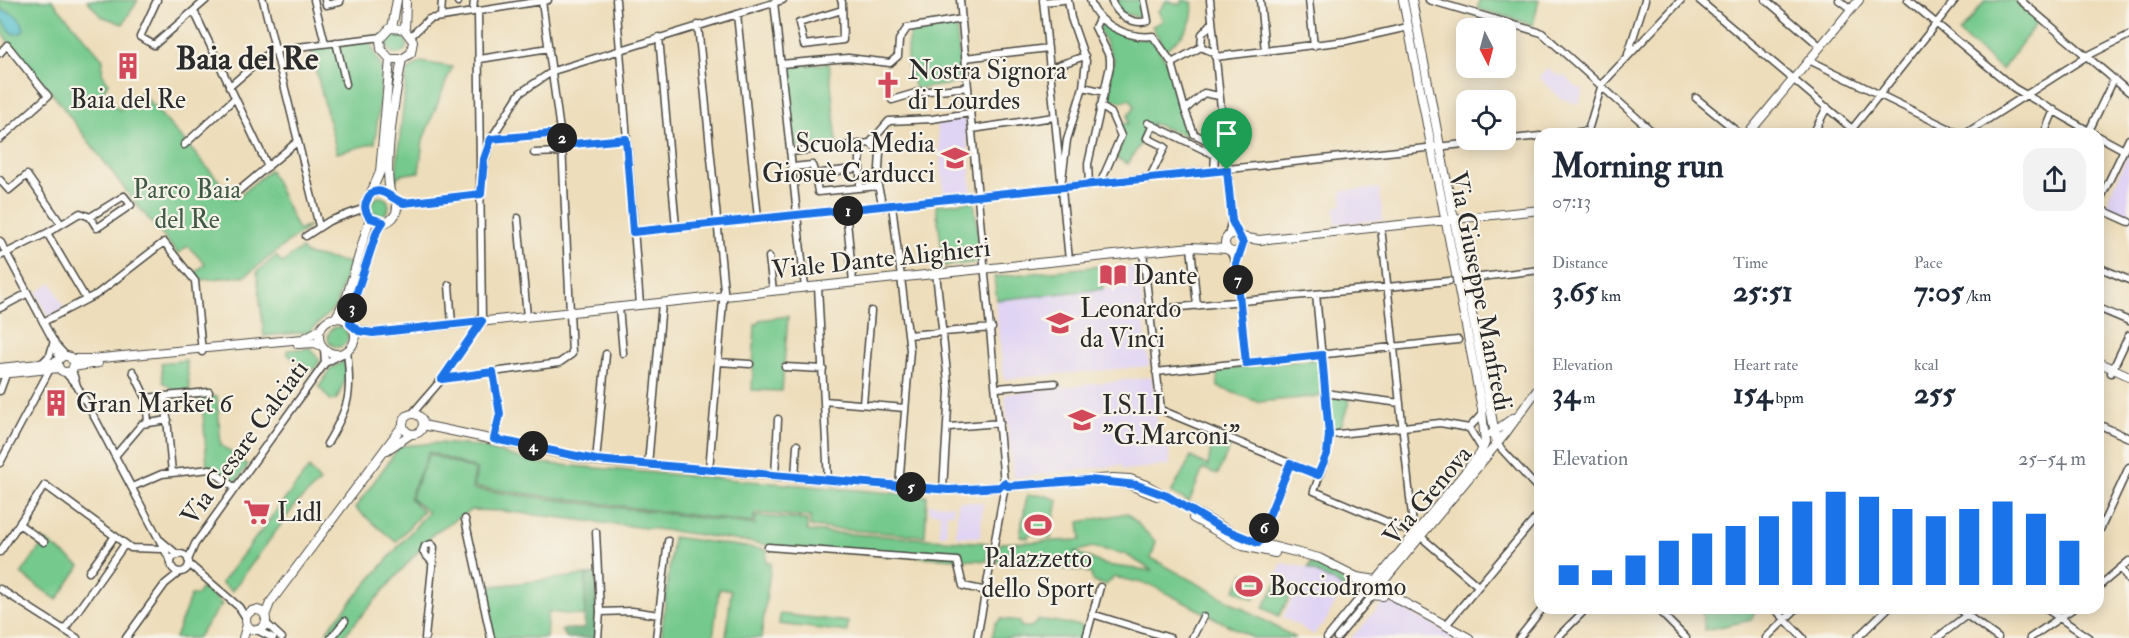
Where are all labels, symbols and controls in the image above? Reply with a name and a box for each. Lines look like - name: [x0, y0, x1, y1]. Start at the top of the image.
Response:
- north arrow: [1456, 18, 1516, 78]
- map controls: [1456, 18, 1516, 150]
- district label: Baia del Re: [176, 39, 319, 79]
- building icon: Baia del Re: [113, 51, 143, 81]
- place label: Nostra Signora di Lourdes: [908, 55, 1067, 117]
- church icon: Nostra Signora di Lourdes: [873, 70, 903, 100]
- place label: Baia del Re: [70, 84, 186, 116]
- button: locate: [1456, 90, 1516, 150]
- pin: [1201, 108, 1252, 170]
- icon: arrive: [1210, 117, 1243, 150]
- pin: 2: [547, 123, 577, 153]
- text: 2: [558, 128, 566, 148]
- place label: Scuola Media Giosuè Carducci: [762, 128, 935, 190]
- school or university icon: Scuola Media Giosuè Carducci: [940, 143, 970, 173]
- text: Morning run: [1552, 146, 1724, 187]
- button: share: [2023, 148, 2086, 211]
- street label: Via Giuseppe Manfredi: [1440, 169, 1519, 414]
- park label: Parco Baia del Re: [133, 174, 242, 236]
- text: 07:13: [1552, 189, 1591, 214]
- pin: 1: [833, 196, 863, 226]
- text: 1: [845, 201, 851, 221]
- street label: Viale Dante Alighieri: [770, 232, 992, 286]
- text: Distance: [1552, 253, 1608, 273]
- text: Time: [1733, 253, 1768, 273]
- text: Pace: [1914, 253, 1943, 273]
- library icon: Dante: [1098, 260, 1128, 290]
- place label: Dante: [1133, 260, 1198, 292]
- pin: 7: [1223, 265, 1253, 295]
- text: 7: [1234, 270, 1242, 290]
- text: 3.65: [1552, 273, 1598, 310]
- text: 25:51: [1733, 273, 1793, 310]
- text: 7:05: [1914, 273, 1964, 310]
- text: km: [1598, 286, 1621, 306]
- text: /km: [1964, 286, 1991, 306]
- pin: 3: [337, 293, 367, 323]
- place label: Leonardo da Vinci: [1080, 293, 1181, 355]
- text: 3: [349, 298, 355, 318]
- school or university icon: Leonardo da Vinci: [1045, 308, 1075, 338]
- street label: Via Cesare Calciati: [174, 354, 316, 531]
- text: Elevation: [1552, 355, 1613, 375]
- text: Heart rate: [1733, 355, 1798, 375]
- text: kcal: [1914, 355, 1939, 375]
- text: 34: [1552, 375, 1580, 412]
- text: 154: [1733, 375, 1772, 412]
- text: 255: [1914, 375, 1955, 412]
- building icon: Gran Market 6: [41, 388, 71, 418]
- place label: Gran Market 6: [76, 388, 234, 420]
- text: m: [1580, 388, 1595, 408]
- text: bpm: [1772, 388, 1804, 408]
- place label: I.S.I.I. "G.Marconi": [1102, 390, 1240, 452]
- school or university icon: I.S.I.I. "G.Marconi": [1067, 405, 1097, 435]
- pin: 4: [518, 431, 548, 461]
- text: 4: [529, 436, 537, 456]
- street label: Via Genova: [1376, 439, 1479, 552]
- text: Elevation: [1552, 446, 1628, 471]
- text: 25–54 m: [2018, 446, 2086, 471]
- pin: 5: [896, 472, 926, 502]
- text: 5: [907, 477, 915, 497]
- supermarket icon: Lidl: [242, 497, 272, 527]
- place label: Lidl: [277, 497, 322, 529]
- sports icon: Palazzetto dello Sport: [1023, 510, 1053, 540]
- pin: 6: [1249, 513, 1279, 543]
- text: 6: [1260, 518, 1268, 538]
- place label: Palazzetto dello Sport: [981, 543, 1095, 606]
- sports icon: Bocciodromo: [1234, 571, 1264, 601]
- place label: Bocciodromo: [1269, 571, 1406, 603]

